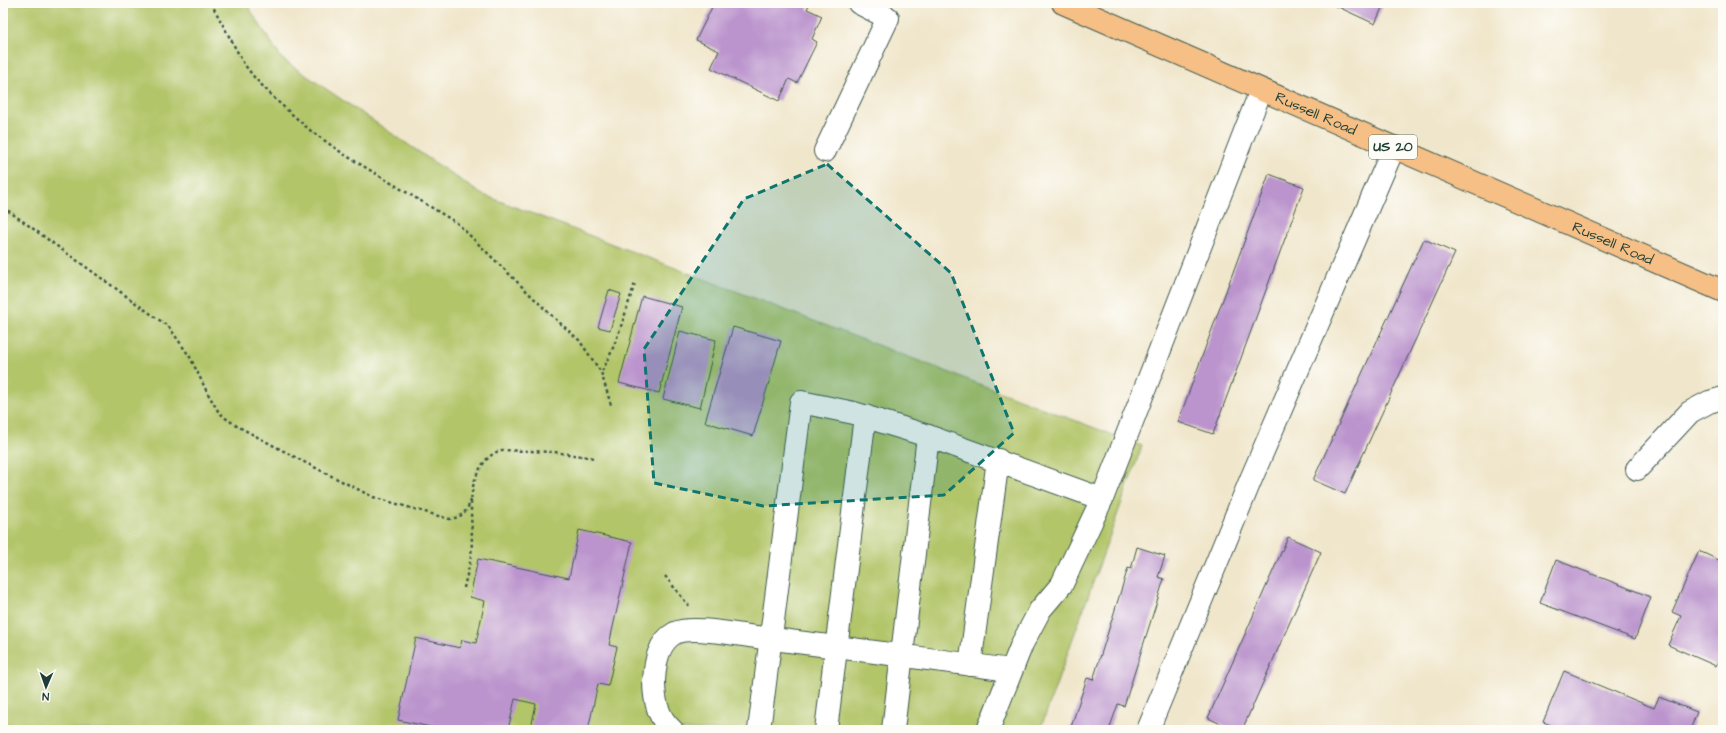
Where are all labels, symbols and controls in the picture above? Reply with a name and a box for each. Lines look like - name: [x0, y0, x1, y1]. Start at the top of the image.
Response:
- street label: Russell Road: [1272, 86, 1360, 140]
- road number: US 20: [1369, 135, 1417, 159]
- street label: Russell Road: [1569, 216, 1657, 270]
- north arrow: [26, 667, 66, 707]
- text: N: [42, 689, 49, 704]

